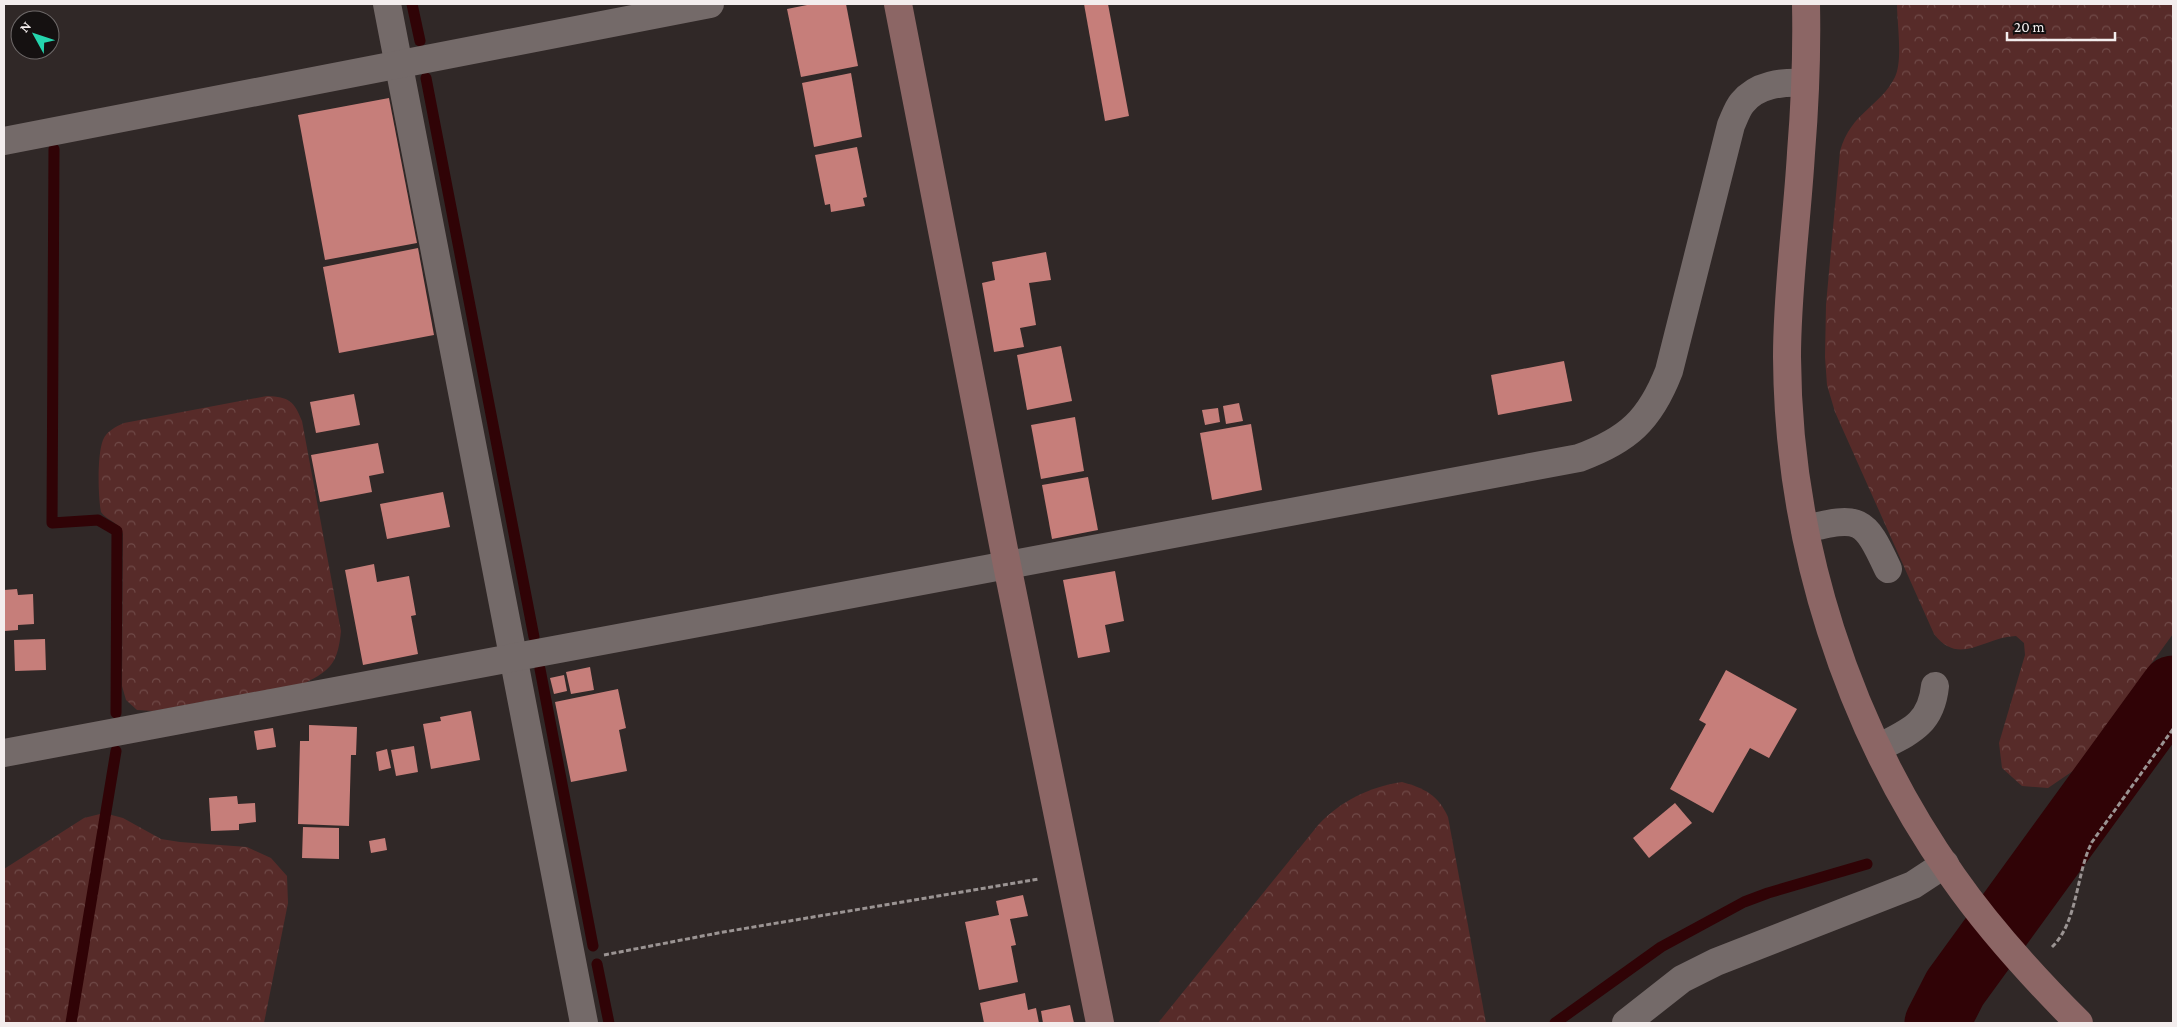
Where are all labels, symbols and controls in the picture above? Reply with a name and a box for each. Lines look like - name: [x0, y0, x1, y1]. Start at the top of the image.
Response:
- north arrow: [10, 10, 60, 60]
- scale bar: [2007, 10, 2114, 42]
- text: N: [16, 17, 35, 35]
- text: 20 m: [2014, 19, 2045, 35]

